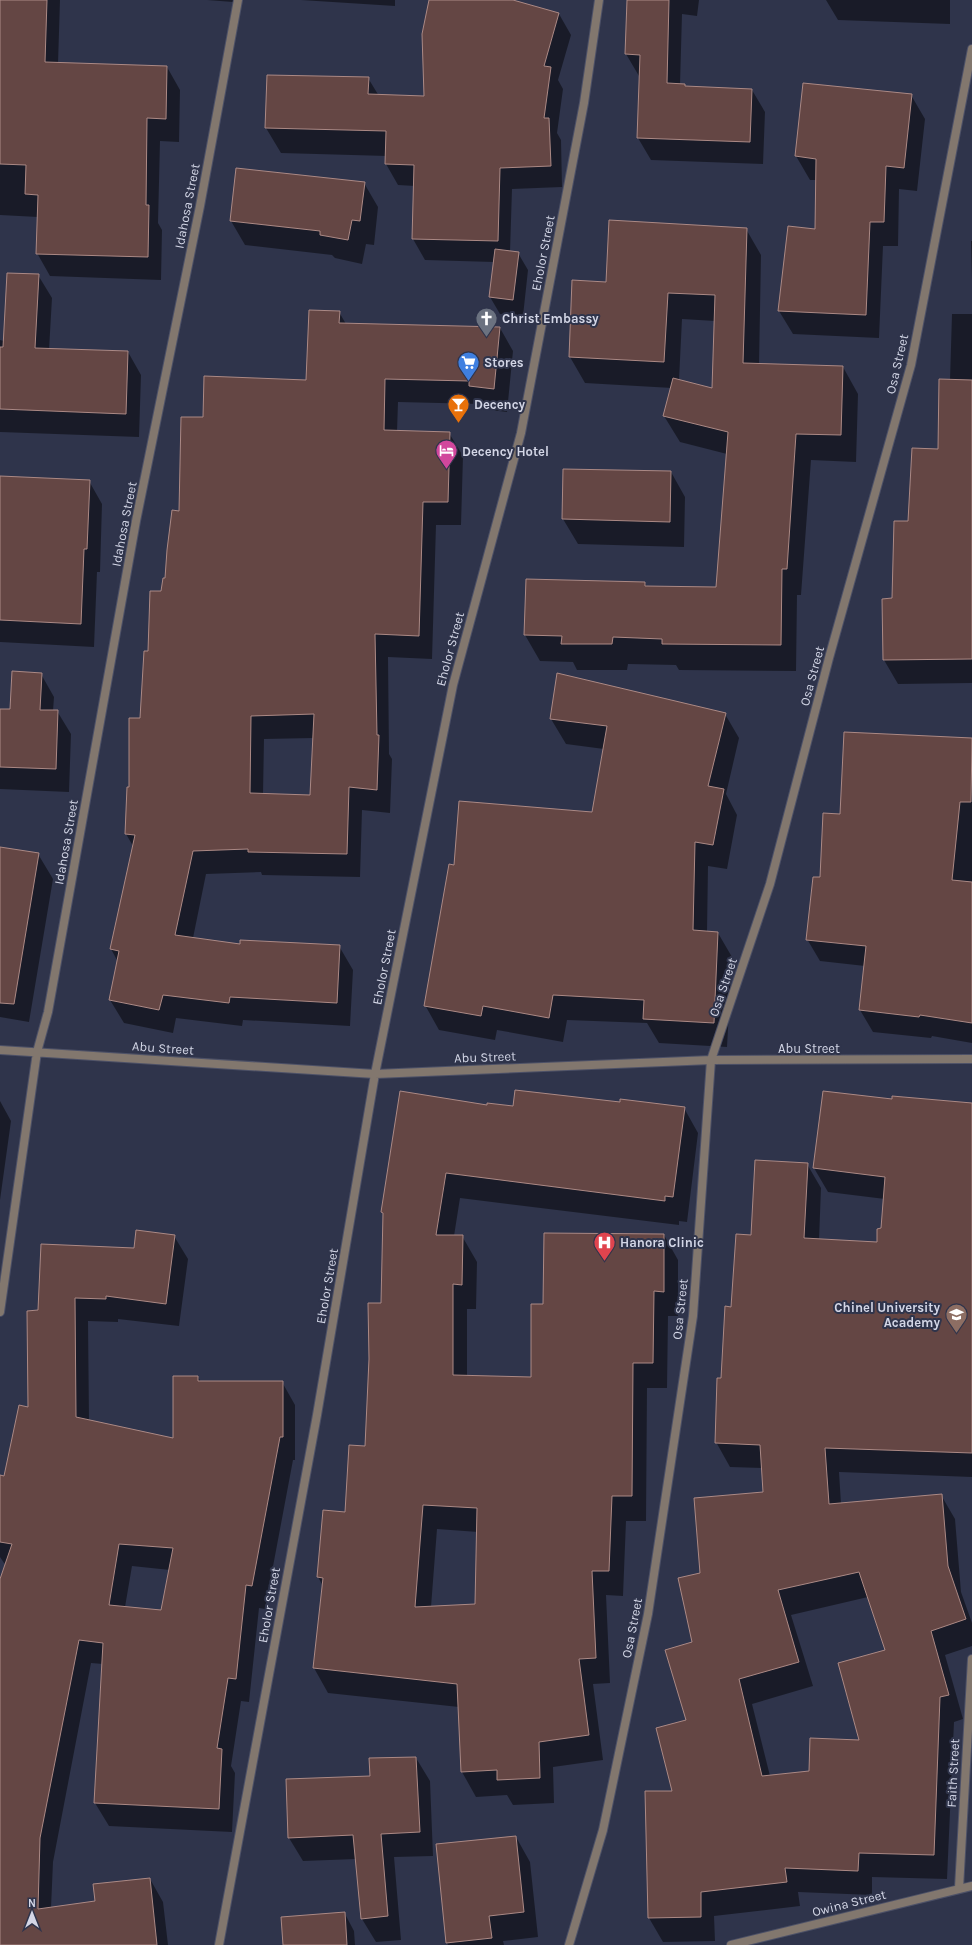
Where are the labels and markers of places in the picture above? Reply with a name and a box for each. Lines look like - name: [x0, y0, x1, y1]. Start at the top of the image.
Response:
- church icon: Christ Embassy: [473, 305, 499, 338]
- place label: Christ Embassy: [502, 311, 599, 326]
- supermarket icon: Stores: [456, 349, 482, 382]
- place label: Stores: [484, 355, 524, 370]
- bar icon: Decency: [445, 391, 471, 424]
- place label: Decency: [474, 397, 526, 412]
- hotel icon: Decency Hotel: [434, 438, 460, 471]
- place label: Decency Hotel: [462, 444, 549, 459]
- hospital icon: Hanora Clinic: [591, 1229, 617, 1262]
- place label: Hanora Clinic: [620, 1235, 704, 1250]
- place label: Chinel University Academy: [834, 1300, 940, 1330]
- school or university icon: Chinel University Academy: [943, 1301, 969, 1334]

